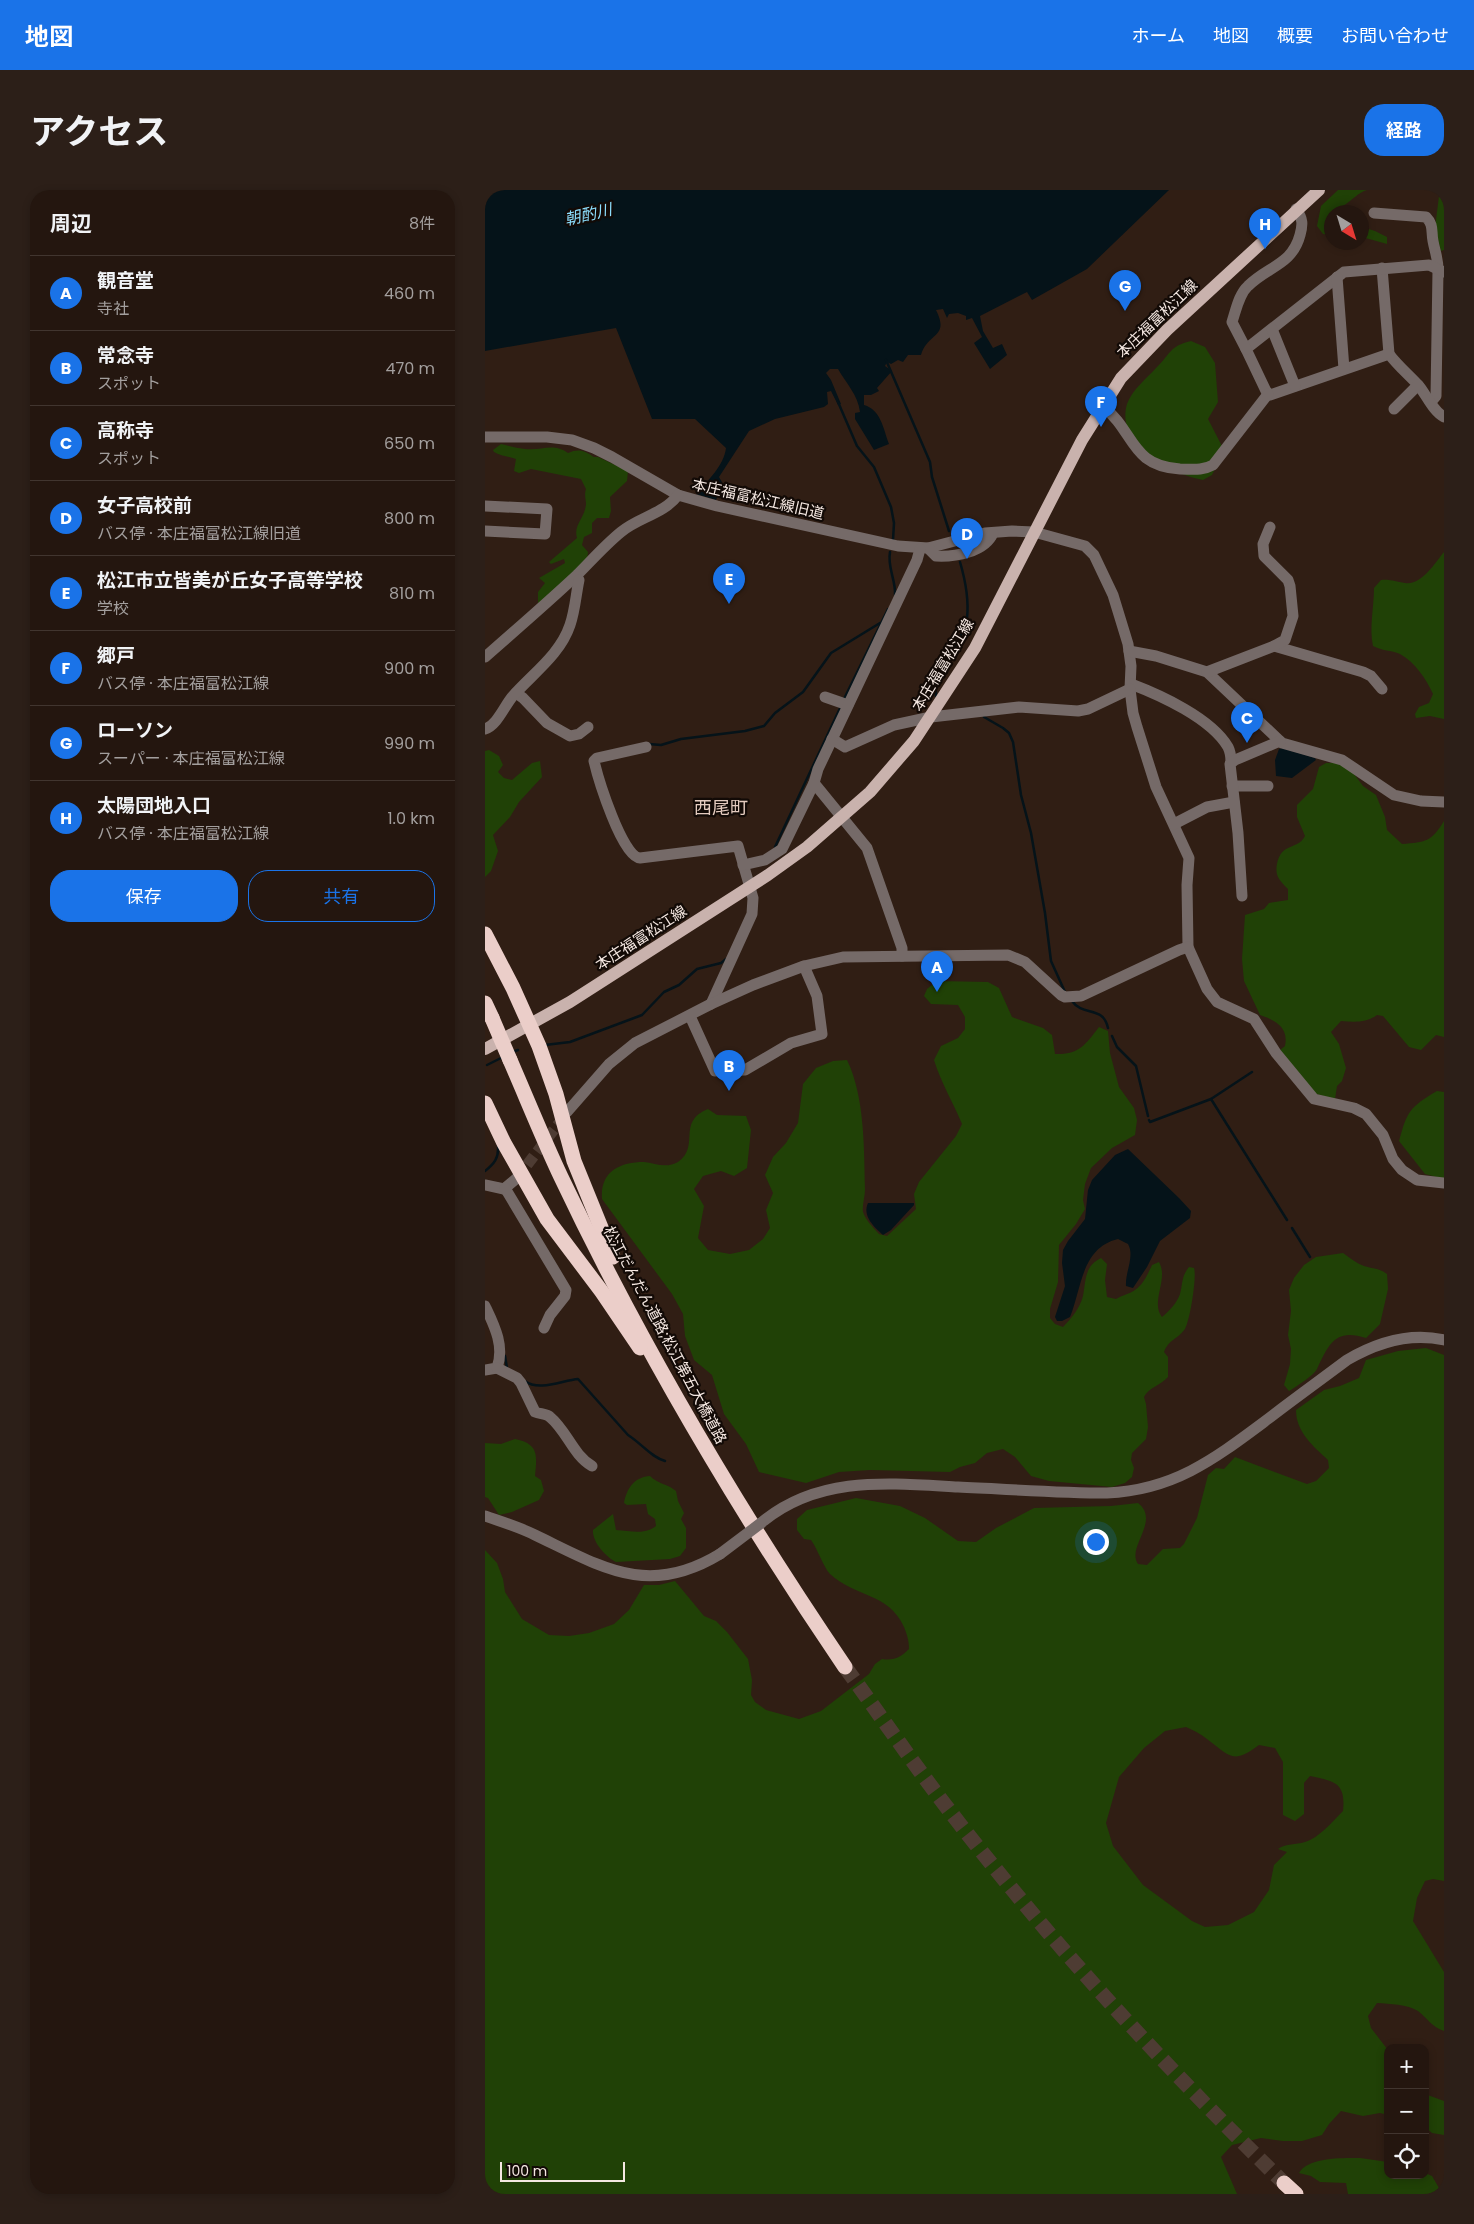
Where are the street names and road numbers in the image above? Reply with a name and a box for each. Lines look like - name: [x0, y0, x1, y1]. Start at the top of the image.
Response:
- street label: 本庄福富松江線: [1112, 275, 1202, 363]
- street label: 本庄福富松江線旧道: [690, 473, 826, 524]
- street label: 本庄福富松江線: [907, 614, 979, 715]
- street label: 本庄福富松江線: [591, 900, 690, 975]
- street label: 松江だんだん道路;松江第五大橋道路: [599, 1222, 732, 1447]

